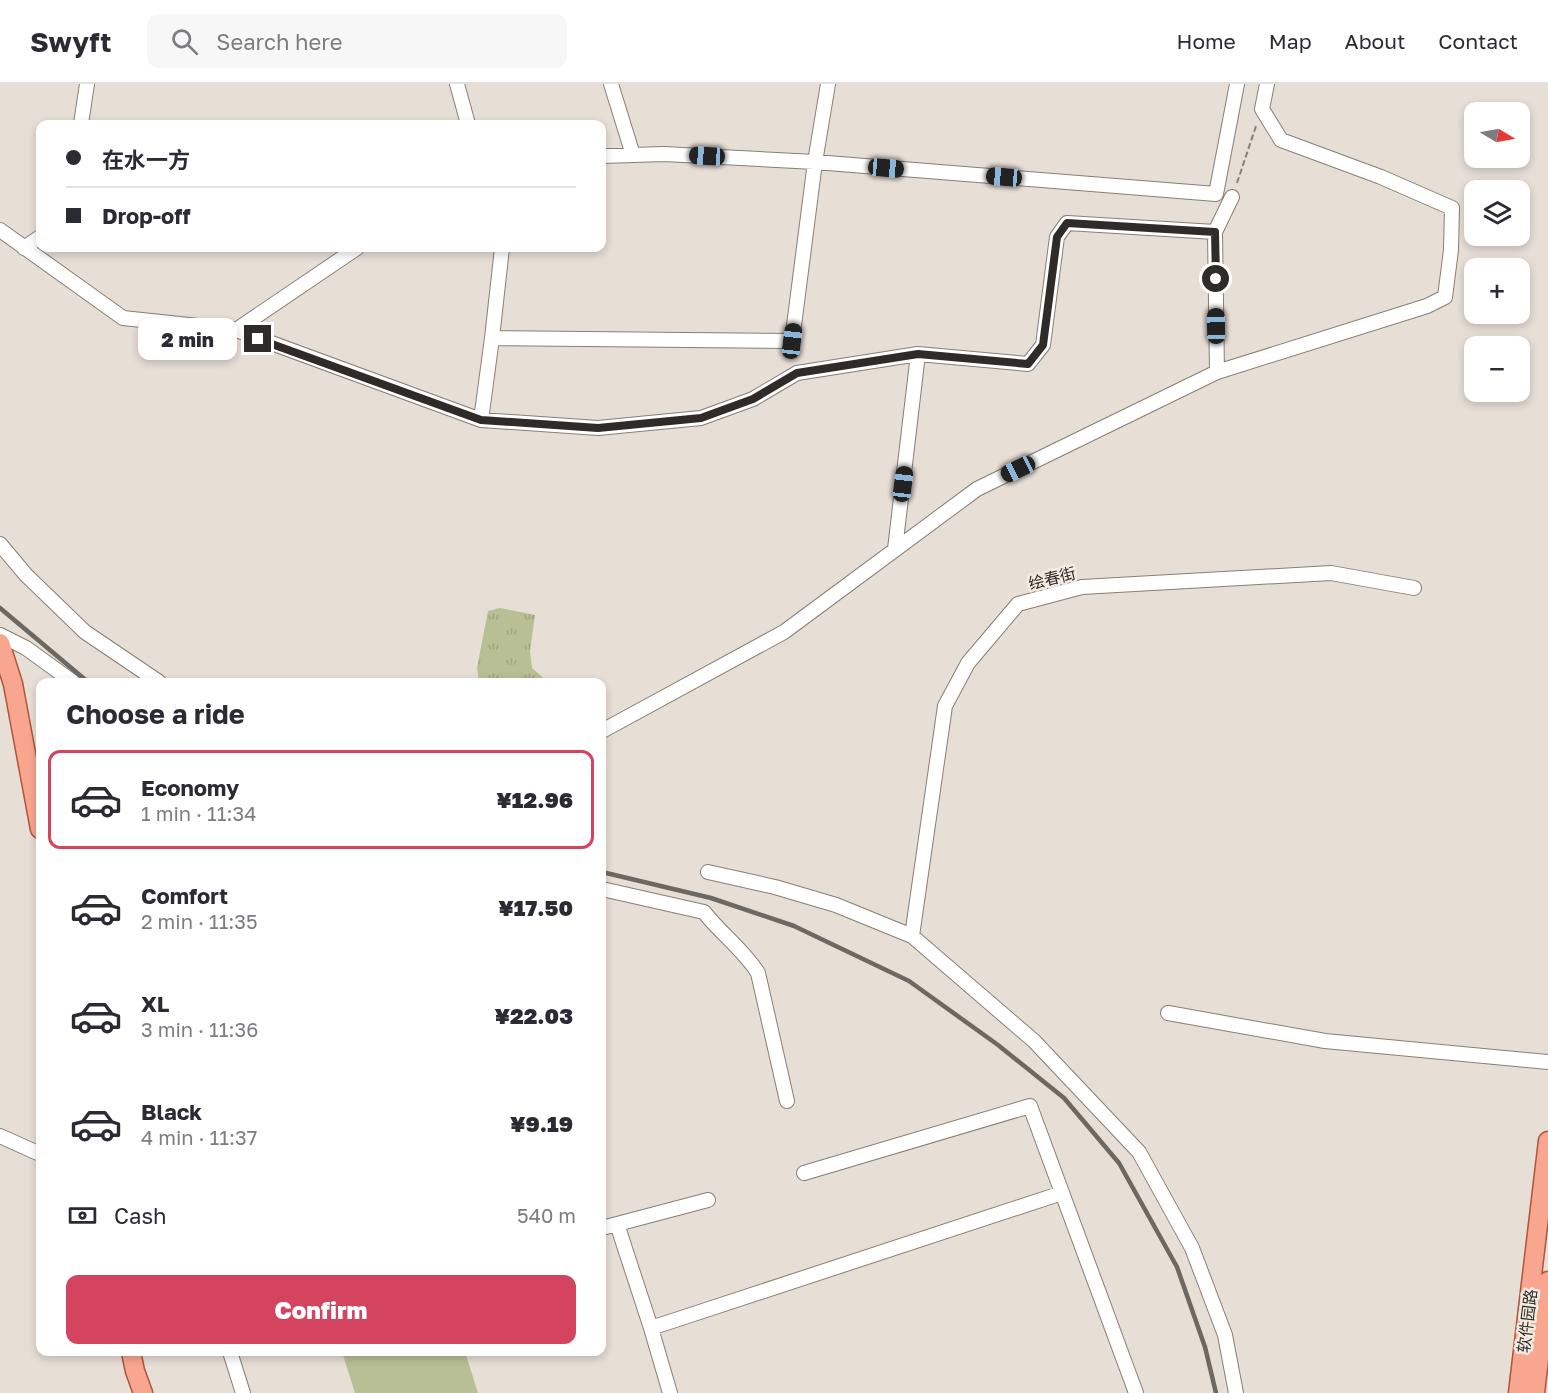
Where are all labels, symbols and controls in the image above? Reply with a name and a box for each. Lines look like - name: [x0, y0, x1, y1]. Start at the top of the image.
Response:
- search box: [147, 14, 567, 68]
- text: Swyft: [30, 25, 111, 58]
- icon: search: [168, 25, 201, 58]
- text: Search here: [216, 28, 342, 55]
- text: Home: [1176, 28, 1236, 54]
- text: Map: [1269, 28, 1312, 54]
- text: About: [1345, 28, 1405, 54]
- text: Contact: [1438, 28, 1518, 54]
- north arrow: [1464, 102, 1530, 168]
- map controls: [1464, 102, 1530, 402]
- text: 在水一方: [102, 146, 190, 173]
- car: [689, 146, 725, 166]
- car: [867, 157, 905, 179]
- car: [985, 166, 1023, 188]
- button: layers: [1464, 180, 1530, 246]
- text: Drop-off: [102, 202, 191, 229]
- button: +: [1464, 258, 1530, 324]
- route start: [1202, 265, 1229, 292]
- car: [1207, 308, 1225, 344]
- callout: 2 min: [138, 318, 237, 360]
- car: [781, 322, 803, 360]
- route end: [244, 325, 271, 352]
- text: 2 min: [161, 327, 214, 351]
- button: −: [1464, 336, 1530, 402]
- car: [998, 453, 1038, 485]
- car: [892, 465, 914, 503]
- street label: 绘春街: [1026, 562, 1078, 594]
- text: Choose a ride: [66, 698, 245, 730]
- icon: car: [69, 773, 123, 827]
- text: Economy: [141, 774, 239, 801]
- text: ¥12.96: [496, 786, 573, 813]
- text: 1 min · 11:34: [141, 801, 256, 825]
- icon: car: [69, 881, 123, 935]
- text: Comfort: [141, 882, 228, 909]
- text: ¥17.50: [498, 894, 573, 921]
- text: 2 min · 11:35: [141, 909, 258, 933]
- icon: car: [69, 989, 123, 1043]
- text: XL: [141, 990, 169, 1017]
- text: ¥22.03: [495, 1002, 573, 1029]
- text: 3 min · 11:36: [141, 1017, 258, 1041]
- icon: car: [69, 1097, 123, 1151]
- text: Black: [141, 1098, 202, 1125]
- text: ¥9.19: [510, 1110, 573, 1137]
- text: 4 min · 11:37: [141, 1125, 257, 1149]
- icon: cash: [66, 1199, 99, 1232]
- text: Cash: [114, 1202, 167, 1229]
- text: 540 m: [517, 1203, 576, 1227]
- button: Confirm: [66, 1275, 576, 1344]
- street label: 软件园路: [1513, 1288, 1541, 1354]

